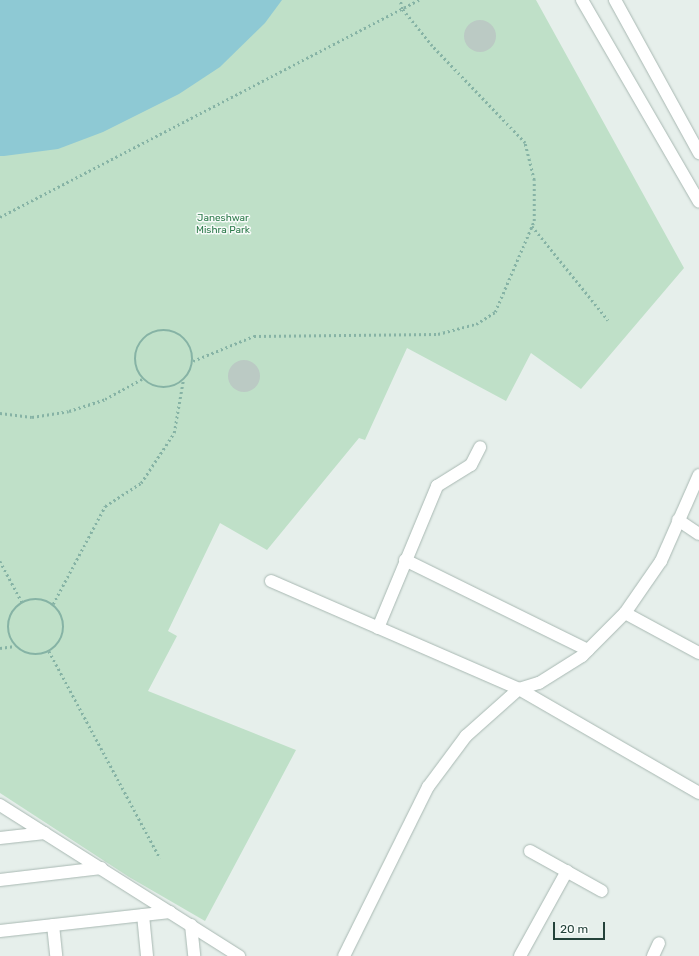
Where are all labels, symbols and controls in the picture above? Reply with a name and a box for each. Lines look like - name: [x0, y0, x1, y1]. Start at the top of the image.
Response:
- park label: Janeshwar Mishra Park: [196, 212, 250, 236]
- scale bar: [555, 914, 607, 940]
- text: 20 m: [560, 922, 588, 936]

